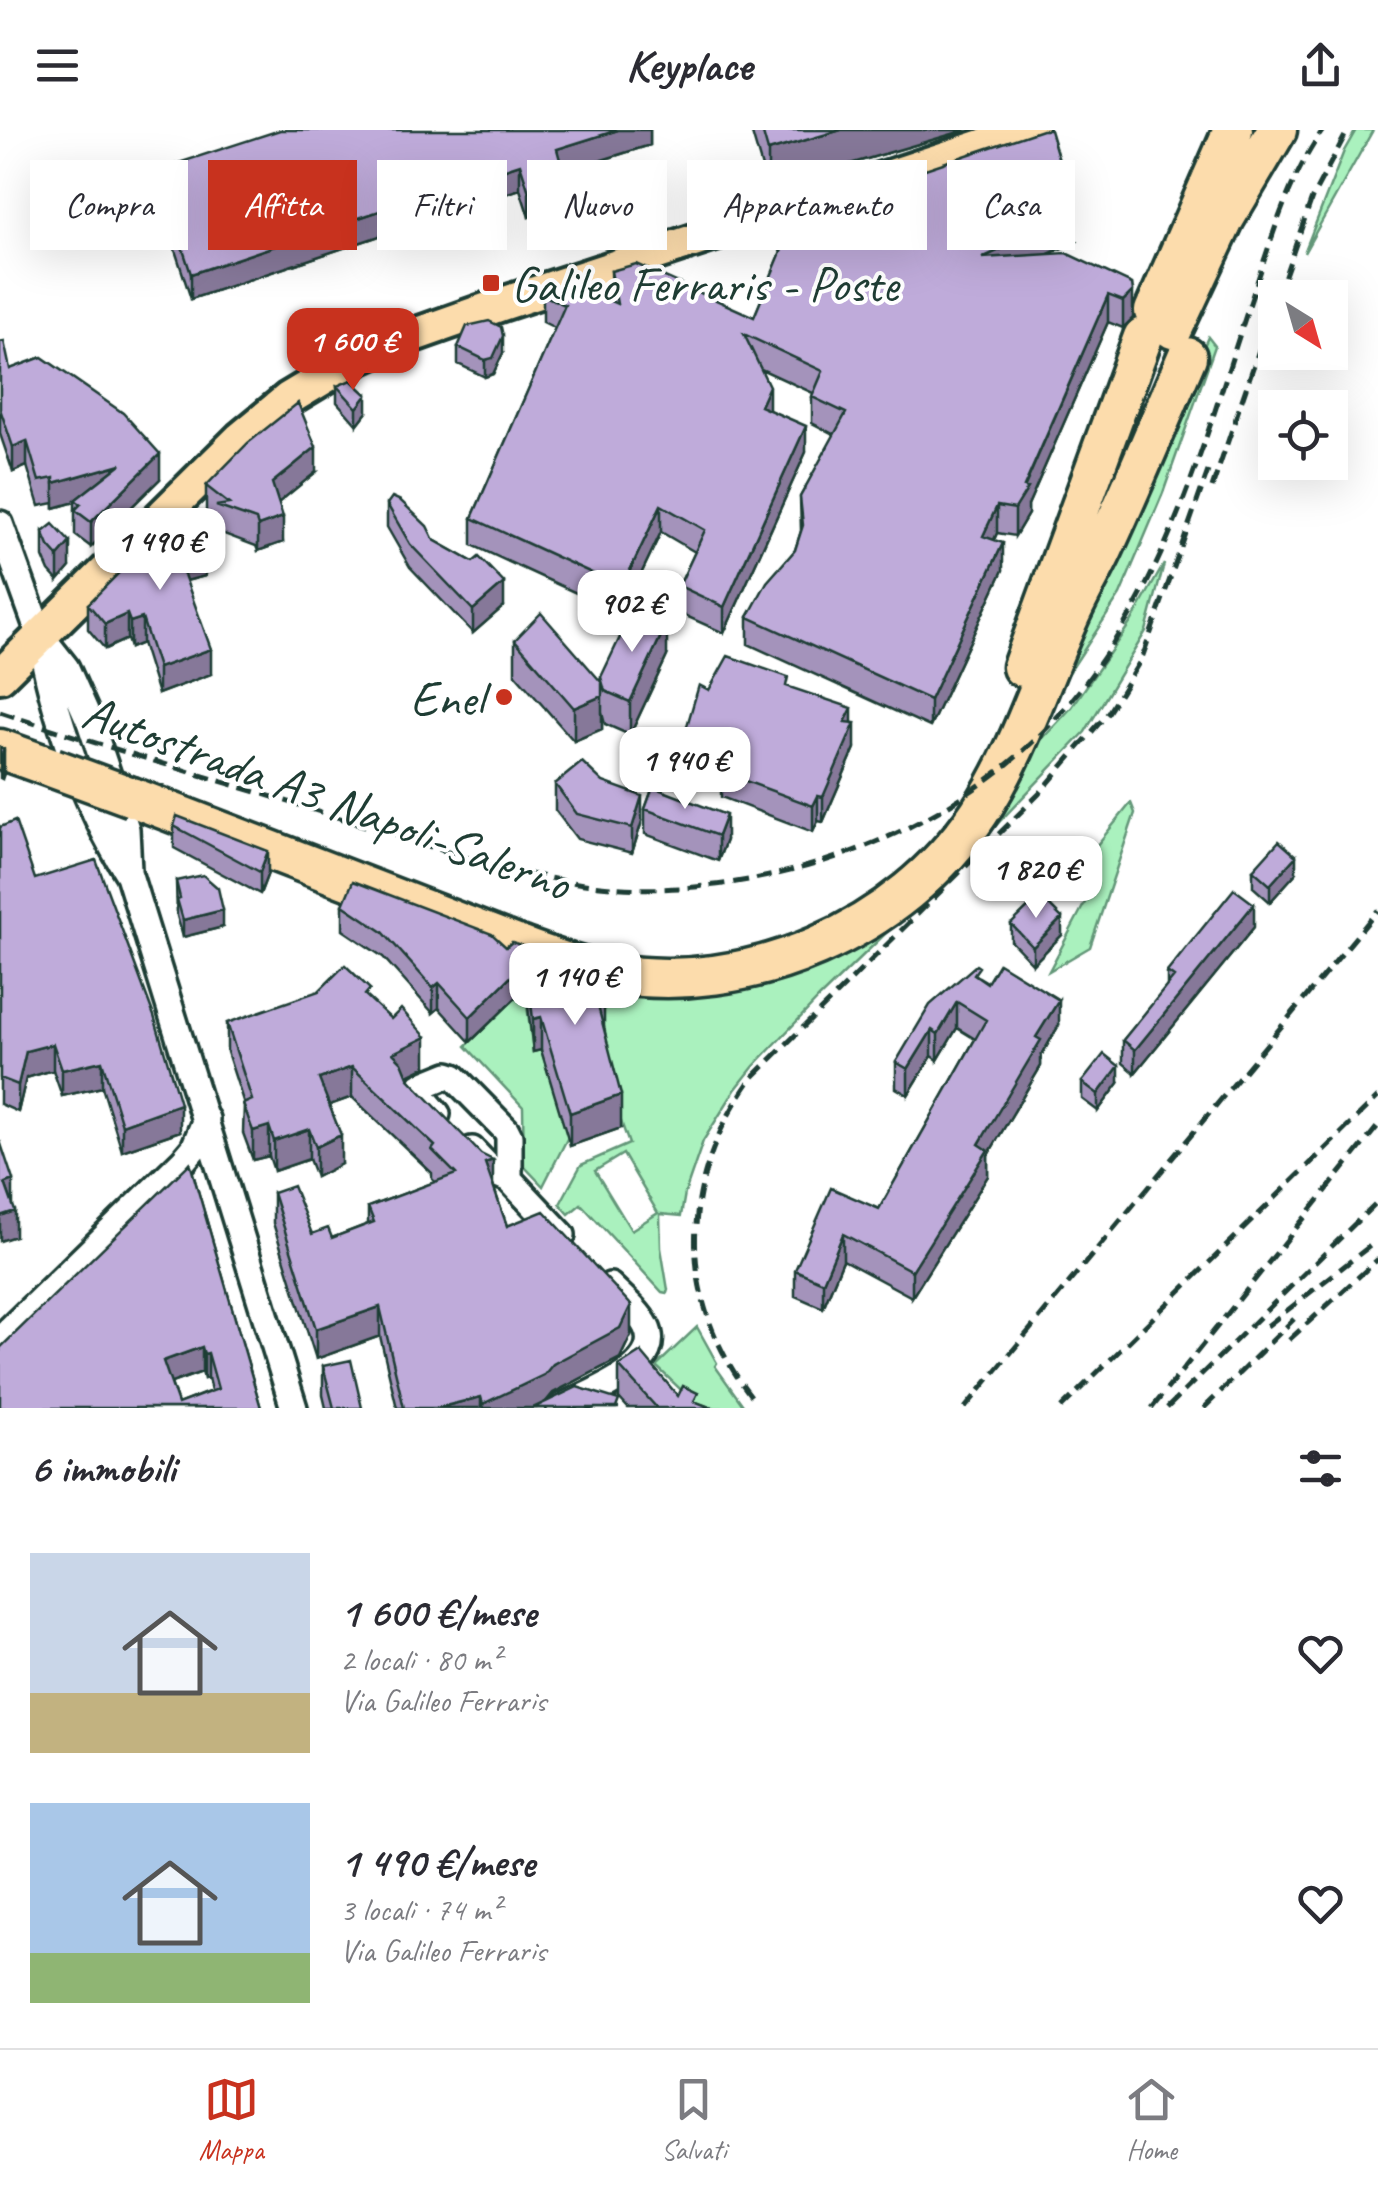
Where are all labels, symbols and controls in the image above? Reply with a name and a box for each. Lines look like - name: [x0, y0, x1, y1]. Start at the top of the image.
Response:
- text: Keyplace: [626, 37, 752, 94]
- icon: menu: [30, 38, 85, 93]
- icon: share: [1293, 38, 1348, 93]
- chip: Compra: [30, 160, 188, 250]
- chip: Affitta: [208, 160, 357, 250]
- chip: Filtri: [377, 160, 507, 250]
- chip: Nuovo: [527, 160, 667, 250]
- chip: Appartamento: [687, 160, 927, 250]
- chip: Casa: [947, 160, 1075, 250]
- place label: Galileo Ferraris - Poste: [511, 253, 901, 316]
- marker: Galileo Ferraris - Poste: [480, 272, 502, 294]
- north arrow: [1258, 280, 1348, 370]
- map controls: [1258, 280, 1348, 480]
- pin: 1 600 €: [261, 308, 445, 393]
- text: 1 600 €: [309, 320, 397, 361]
- button: locate: [1258, 390, 1348, 480]
- pin: 1 490 €: [68, 508, 252, 593]
- text: 1 490 €: [116, 520, 204, 561]
- pin: 902 €: [562, 570, 702, 655]
- text: 902 €: [600, 582, 664, 623]
- place label: Enel: [410, 667, 493, 730]
- street label: Autostrada A3 Napoli-Salerno: [74, 680, 581, 916]
- marker: Enel: [493, 686, 515, 708]
- pin: 1 940 €: [593, 727, 777, 812]
- text: 1 940 €: [641, 739, 729, 780]
- pin: 1 820 €: [944, 836, 1128, 921]
- text: 1 820 €: [992, 848, 1080, 889]
- pin: 1 140 €: [483, 943, 667, 1028]
- text: 1 140 €: [531, 955, 619, 996]
- icon: filters: [1293, 1441, 1348, 1496]
- text: 6 immobili: [30, 1442, 176, 1495]
- text: 1 600 €/mese: [340, 1586, 536, 1639]
- icon: home: [110, 1593, 230, 1713]
- icon: heart: [1293, 1626, 1348, 1681]
- text: 2 locali · 80 m²: [340, 1639, 500, 1680]
- text: Via Galileo Ferraris: [340, 1680, 546, 1721]
- text: 1 490 €/mese: [340, 1836, 535, 1889]
- icon: home: [110, 1843, 230, 1963]
- icon: heart: [1293, 1876, 1348, 1931]
- text: 3 locali · 74 m²: [340, 1889, 500, 1930]
- text: Via Galileo Ferraris: [340, 1930, 546, 1971]
- tab: Mappa: [199, 2072, 264, 2167]
- tab: Salvati: [661, 2072, 727, 2167]
- tab: Home: [1124, 2072, 1179, 2167]

